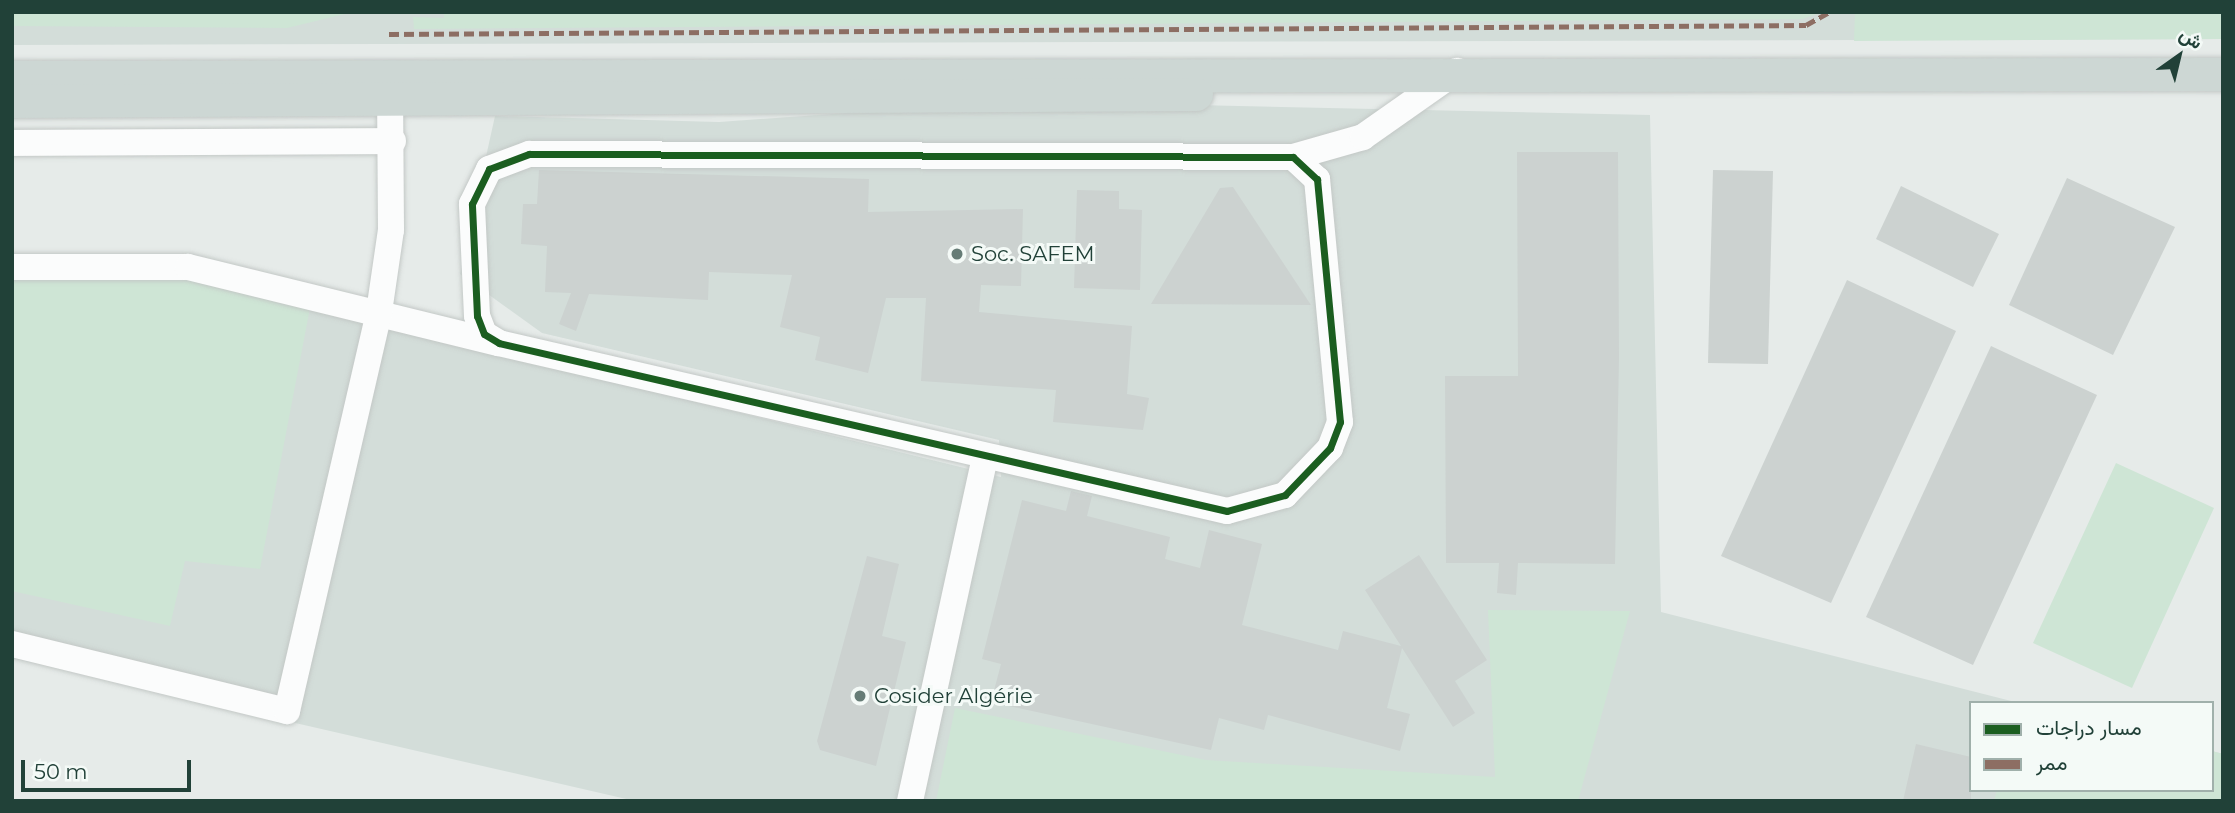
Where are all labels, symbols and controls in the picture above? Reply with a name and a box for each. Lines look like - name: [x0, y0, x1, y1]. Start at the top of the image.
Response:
- north arrow: [2144, 21, 2214, 91]
- text: ش: [2175, 22, 2207, 54]
- place label: Soc. SAFEM: [971, 241, 1095, 267]
- marker: Soc. SAFEM: [949, 246, 965, 262]
- place label: Cosider Algérie: [874, 683, 1033, 709]
- marker: Cosider Algérie: [852, 688, 868, 704]
- legend: [1969, 701, 2214, 792]
- text: مسار دراجات: [2036, 715, 2142, 740]
- scale bar: [24, 746, 194, 790]
- text: ممر: [2036, 750, 2067, 775]
- text: 50 m: [34, 759, 88, 784]

